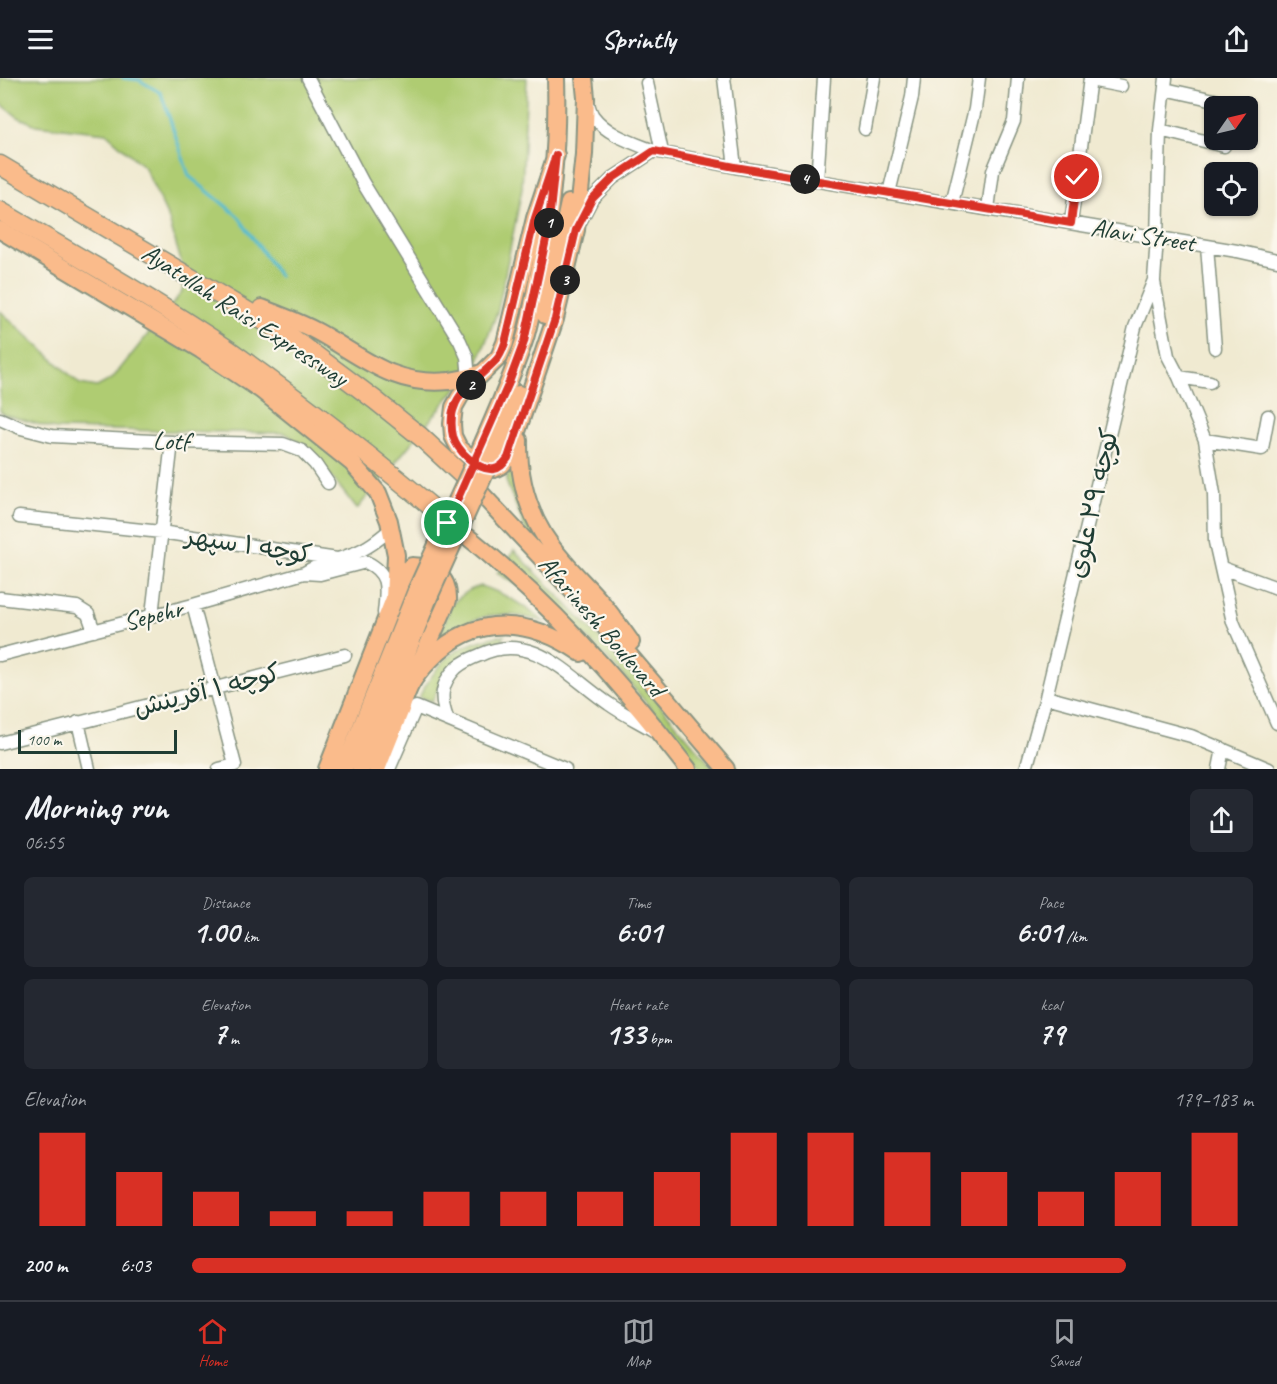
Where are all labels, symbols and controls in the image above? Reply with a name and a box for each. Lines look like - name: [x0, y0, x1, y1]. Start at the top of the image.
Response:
- text: Sprintly: [602, 22, 675, 56]
- icon: menu: [24, 23, 57, 56]
- icon: share: [1220, 23, 1253, 56]
- north arrow: [1204, 96, 1258, 150]
- map controls: [1204, 96, 1258, 216]
- pin: [1051, 151, 1102, 202]
- icon: check: [1060, 160, 1093, 193]
- button: locate: [1204, 162, 1258, 216]
- pin: 4: [790, 164, 820, 194]
- text: 4: [801, 169, 809, 189]
- pin: 1: [534, 208, 564, 238]
- street label: Alavi Street: [1089, 211, 1200, 260]
- text: 1: [545, 213, 553, 233]
- street label: Ayatollah Raisi Expressway: [136, 236, 356, 395]
- pin: 3: [550, 265, 580, 295]
- text: 3: [561, 270, 569, 290]
- pin: 2: [456, 370, 486, 400]
- text: 2: [467, 375, 475, 395]
- street label: Lotf: [152, 424, 195, 458]
- street label: کوچه ۲۹ علوی: [1060, 425, 1126, 581]
- pin: [421, 497, 472, 548]
- icon: arrive: [430, 506, 463, 539]
- street label: کوچه ۱ سپهر: [181, 518, 315, 571]
- street label: Afarinesh Boulevard: [531, 548, 675, 707]
- street label: Sepehr: [120, 591, 189, 638]
- street label: کوچه ۱ آفرینش: [130, 656, 284, 724]
- scale bar: [18, 727, 177, 754]
- text: 100 m: [27, 730, 61, 750]
- text: Morning run: [24, 786, 168, 828]
- button: share: [1190, 789, 1253, 852]
- text: 06:55: [24, 830, 64, 855]
- text: Distance: [202, 893, 250, 913]
- text: Time: [626, 893, 651, 913]
- text: Pace: [1039, 893, 1063, 913]
- text: 1.00: [193, 913, 239, 951]
- text: 6:01: [615, 913, 662, 951]
- text: 6:01: [1015, 913, 1062, 951]
- text: km: [239, 927, 259, 947]
- text: /km: [1062, 927, 1087, 947]
- text: Elevation: [201, 995, 250, 1015]
- text: Heart rate: [609, 995, 668, 1015]
- text: kcal: [1041, 995, 1062, 1015]
- text: 7: [213, 1015, 226, 1053]
- text: 133: [605, 1015, 646, 1053]
- text: 79: [1038, 1015, 1064, 1053]
- text: m: [226, 1029, 239, 1049]
- text: bpm: [646, 1029, 672, 1049]
- text: Elevation: [24, 1087, 86, 1112]
- text: 179–183 m: [1174, 1087, 1253, 1112]
- text: 200 m: [24, 1253, 67, 1278]
- text: 6:03: [120, 1253, 151, 1278]
- tab: Home: [196, 1315, 229, 1371]
- tab: Map: [622, 1315, 655, 1371]
- tab: Saved: [1048, 1315, 1081, 1371]

